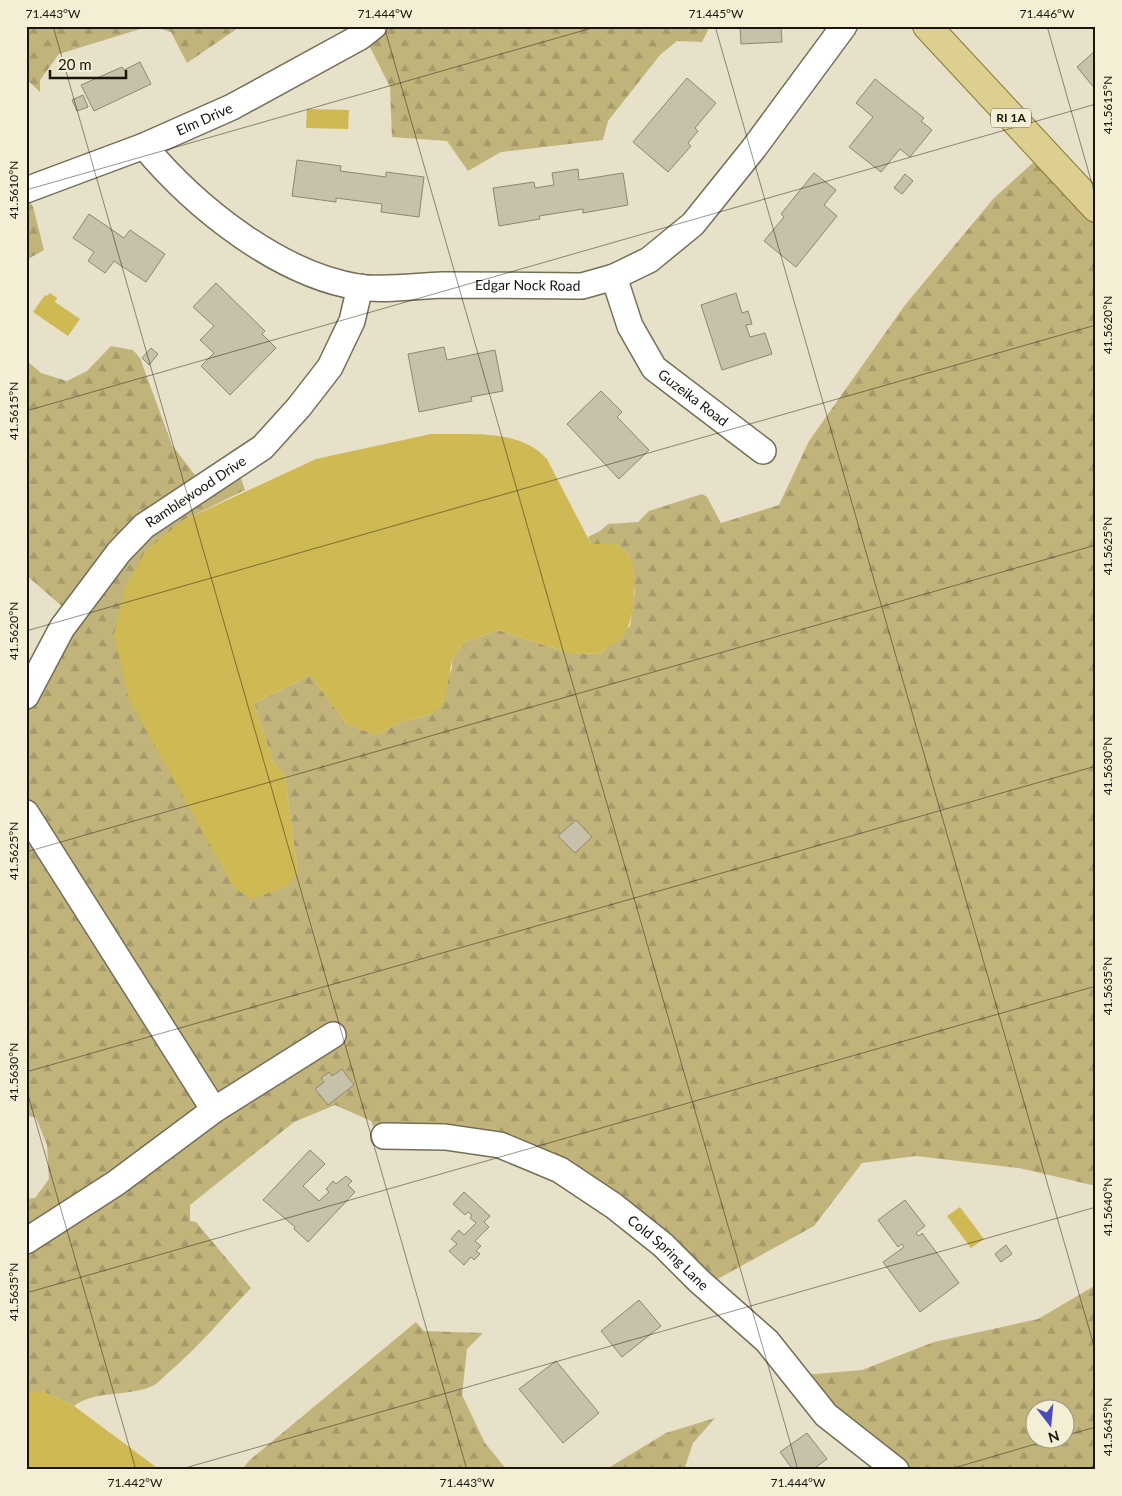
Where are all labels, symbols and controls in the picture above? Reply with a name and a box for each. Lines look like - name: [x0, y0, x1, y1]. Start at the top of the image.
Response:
- text: 71.443°W: [25, 6, 81, 21]
- text: 71.444°W: [357, 6, 413, 21]
- text: 71.445°W: [688, 6, 744, 21]
- text: 71.446°W: [1019, 6, 1075, 21]
- scale bar: [50, 48, 126, 80]
- text: 20 m: [58, 55, 92, 73]
- text: 41.5615°N: [1100, 76, 1115, 134]
- street label: Elm Drive: [173, 99, 235, 139]
- road number: RI 1A: [991, 109, 1031, 128]
- text: 41.5610°N: [6, 161, 21, 219]
- street label: Edgar Nock Road: [475, 276, 581, 294]
- text: 41.5620°N: [1100, 296, 1115, 354]
- street label: Guzeika Road: [655, 365, 732, 429]
- text: 41.5615°N: [6, 382, 21, 440]
- street label: Ramblewood Drive: [142, 452, 249, 531]
- text: 41.5625°N: [1100, 517, 1115, 575]
- text: 41.5620°N: [6, 602, 21, 660]
- text: 41.5630°N: [1100, 737, 1115, 795]
- text: 41.5625°N: [6, 822, 21, 880]
- text: 41.5635°N: [1100, 957, 1115, 1015]
- text: 41.5630°N: [6, 1043, 21, 1101]
- text: 41.5640°N: [1100, 1178, 1115, 1236]
- street label: Cold Spring Lane: [624, 1211, 712, 1294]
- text: 41.5635°N: [6, 1263, 21, 1321]
- north arrow: [1024, 1398, 1074, 1448]
- text: 41.5645°N: [1100, 1398, 1115, 1456]
- text: N: [1046, 1427, 1061, 1447]
- text: 71.442°W: [107, 1475, 163, 1490]
- text: 71.443°W: [439, 1475, 495, 1490]
- text: 71.444°W: [770, 1475, 826, 1490]

